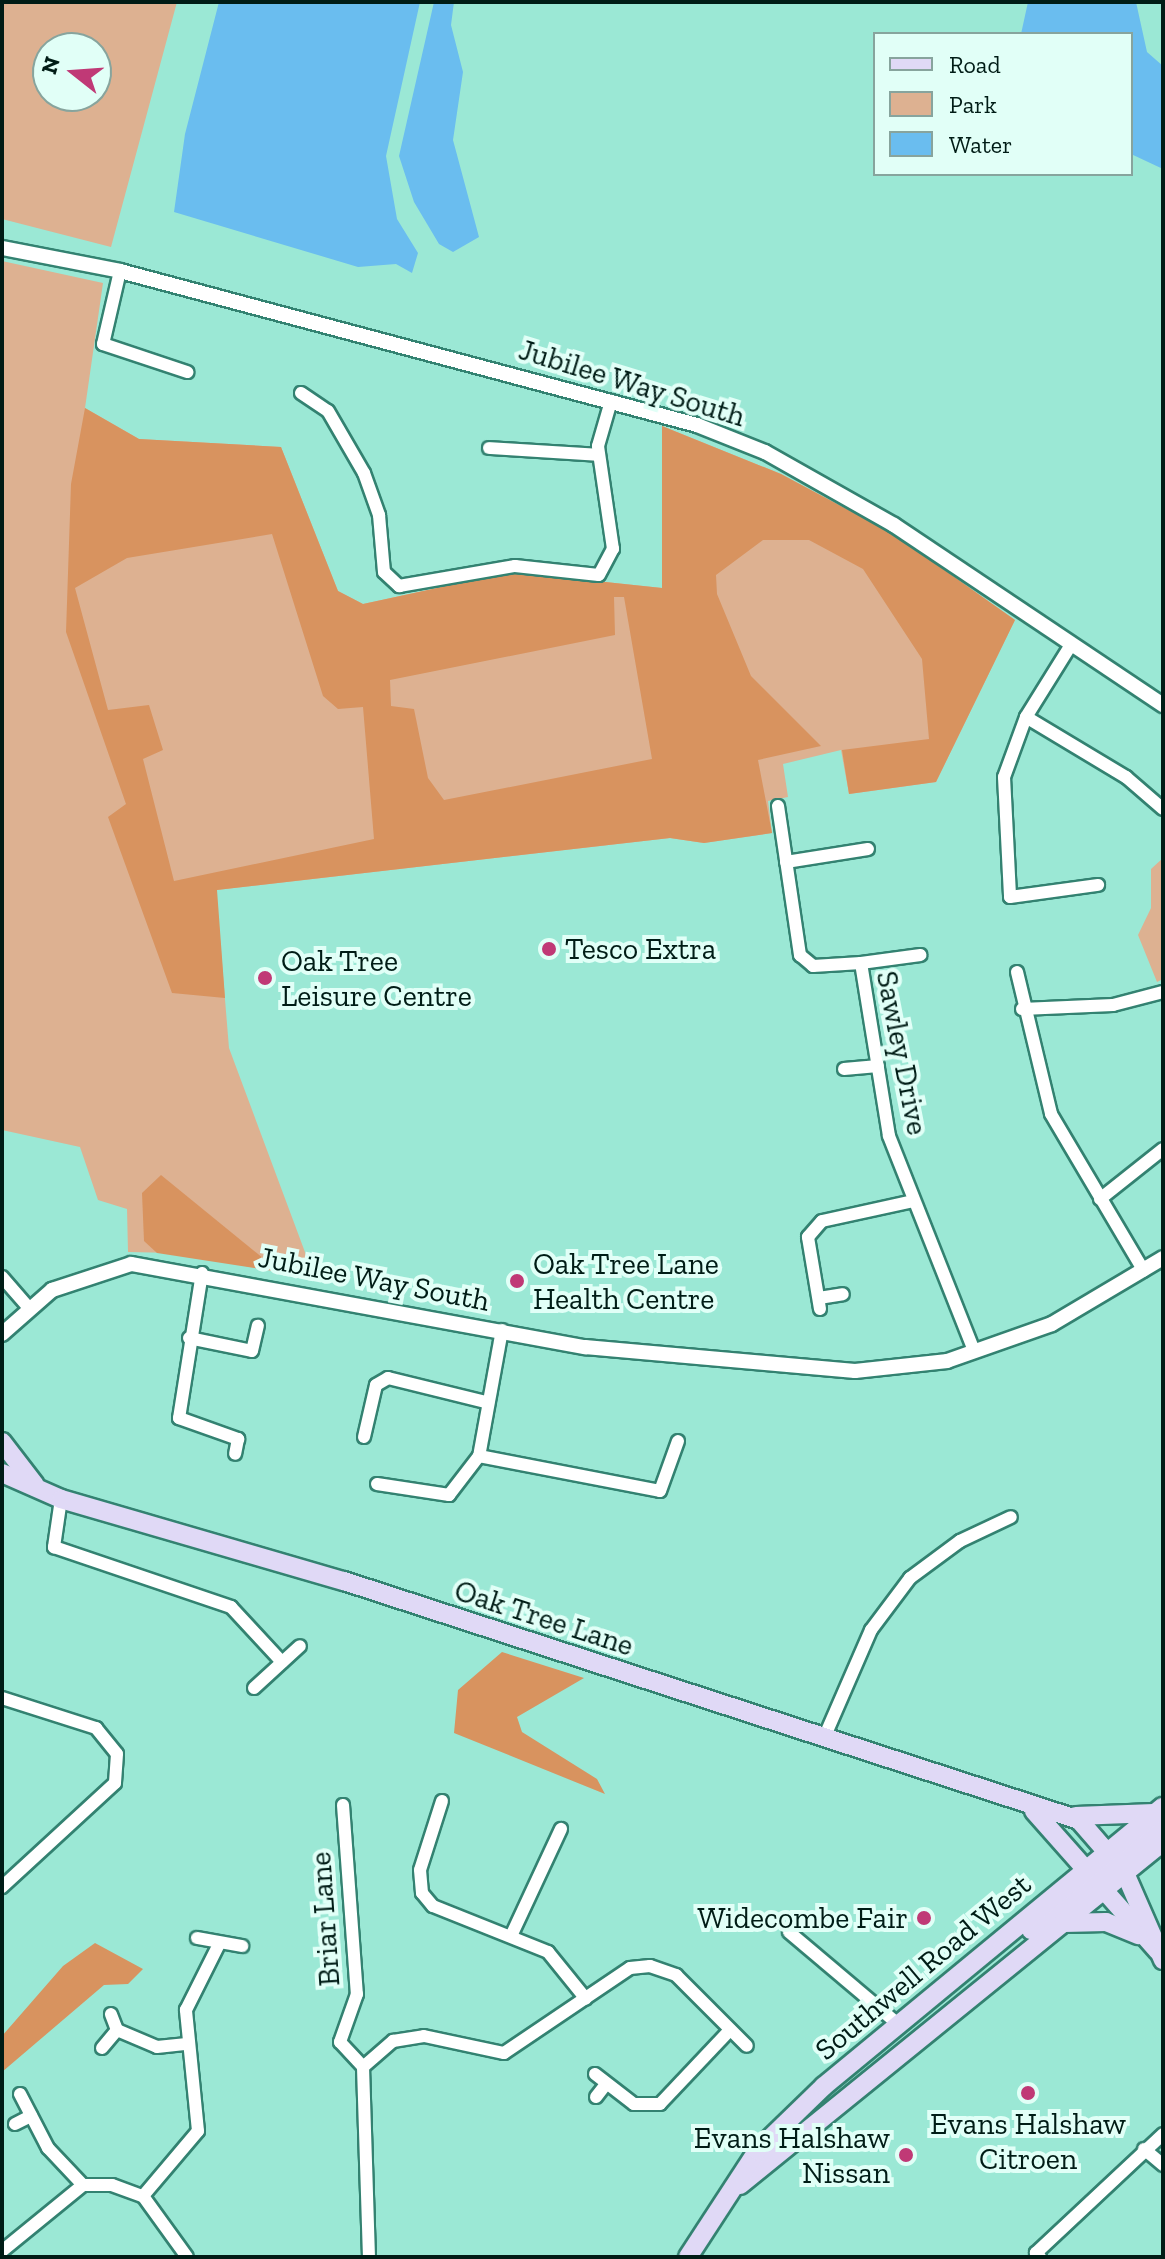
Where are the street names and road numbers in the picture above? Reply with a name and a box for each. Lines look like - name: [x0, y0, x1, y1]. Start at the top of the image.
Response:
- street label: Jubilee Way South: [514, 331, 750, 435]
- street label: Sawley Drive: [868, 968, 936, 1138]
- street label: Jubilee Way South: [255, 1239, 493, 1319]
- street label: Oak Tree Lane: [450, 1572, 638, 1664]
- street label: Briar Lane: [302, 1850, 348, 1988]
- street label: Southwell Road West: [807, 1866, 1039, 2068]

